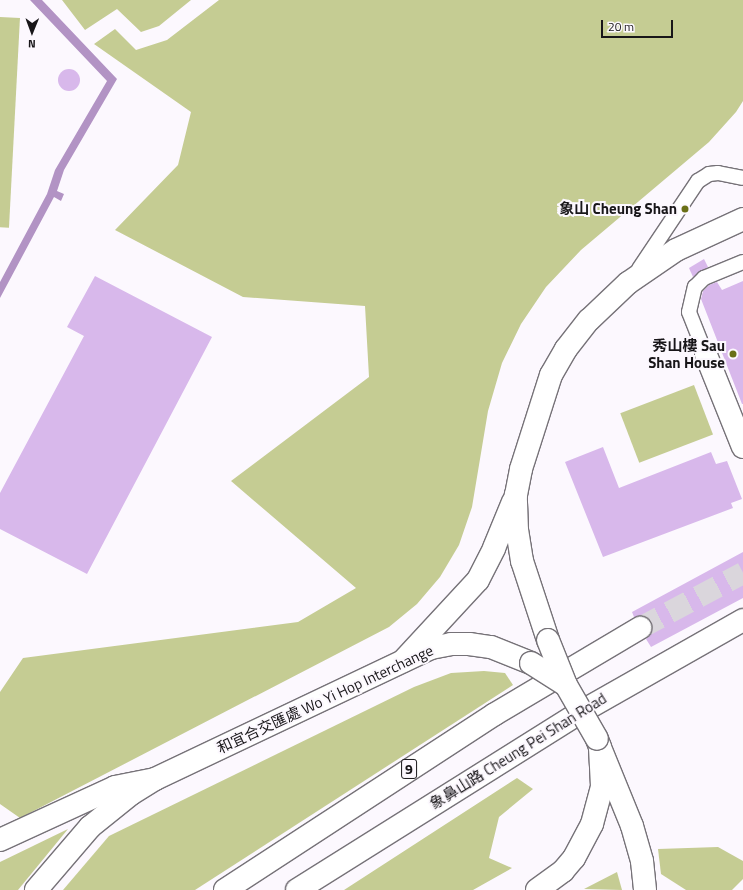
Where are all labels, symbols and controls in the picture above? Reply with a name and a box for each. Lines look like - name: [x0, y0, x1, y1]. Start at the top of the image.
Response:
- north arrow: [12, 12, 52, 52]
- scale bar: [603, 12, 675, 38]
- text: 20 m: [608, 17, 634, 36]
- text: N: [28, 36, 36, 52]
- place label: 象山 Cheung Shan: [559, 200, 677, 218]
- marker: 象山 Cheung Shan: [680, 204, 690, 214]
- place label: 秀山樓 Sau Shan House: [648, 336, 725, 371]
- marker: 秀山樓 Sau Shan House: [728, 349, 738, 359]
- street label: 和宜合交匯處 Wo Yi Hop Interchange: [214, 641, 436, 757]
- street label: 象鼻山路 Cheung Pei Shan Road: [426, 689, 610, 813]
- road number: 9: [401, 757, 417, 781]

